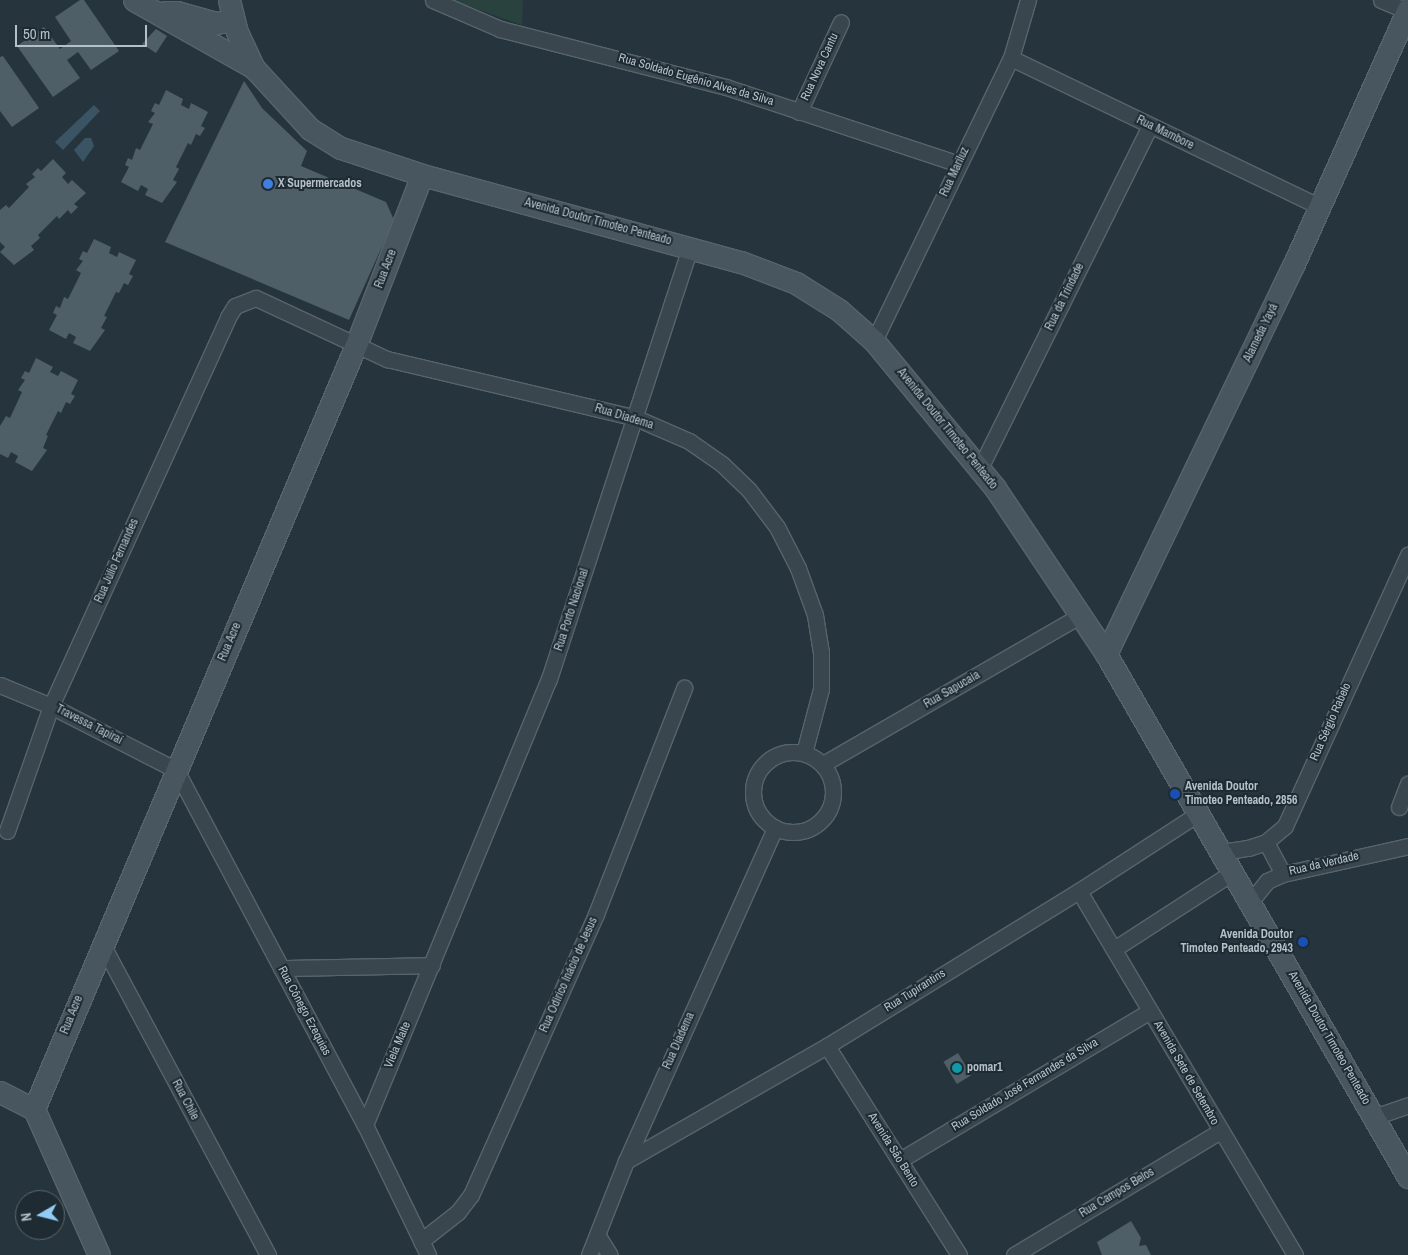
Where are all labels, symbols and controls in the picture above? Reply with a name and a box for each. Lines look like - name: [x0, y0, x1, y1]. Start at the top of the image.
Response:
- scale bar: [18, 15, 150, 47]
- text: 50 m: [23, 23, 50, 44]
- street label: Rua Nova Cantu: [798, 31, 842, 103]
- street label: Rua Soldado Eugênio Alves da Silva: [616, 51, 776, 109]
- street label: Rua Mambore: [1134, 113, 1196, 153]
- street label: Rua Mariluz: [937, 145, 973, 199]
- place label: X Supermercados: [278, 177, 362, 191]
- marker: X Supermercados: [262, 178, 274, 190]
- street label: Avenida Doutor Timoteo Penteado: [523, 195, 673, 249]
- street label: Rua Acre: [372, 247, 400, 291]
- street label: Rua da Trindade: [1042, 261, 1088, 333]
- street label: Alameda Yayá: [1241, 301, 1281, 365]
- street label: Avenida Doutor Timoteo Penteado: [894, 366, 1000, 492]
- street label: Rua Diadema: [593, 401, 655, 433]
- street label: Rua Júlio Fernandes: [92, 517, 142, 605]
- street label: Rua Porto Nacional: [552, 567, 592, 653]
- street label: Rua Acre: [215, 620, 245, 664]
- street label: Rua Sapucaia: [921, 668, 983, 712]
- street label: Rua Sérgio Rabelo: [1307, 681, 1355, 763]
- street label: Travessa Tapiraí: [53, 702, 125, 748]
- place label: Avenida Doutor Timoteo Penteado, 2856: [1185, 780, 1297, 808]
- marker: Avenida Doutor Timoteo Penteado, 2856: [1169, 788, 1181, 800]
- street label: Rua da Verdade: [1288, 849, 1360, 879]
- street label: Rua Odirico Inácio de Jesus: [537, 915, 601, 1035]
- place label: Avenida Doutor Timoteo Penteado, 2943: [1181, 928, 1293, 956]
- marker: Avenida Doutor Timoteo Penteado, 2943: [1297, 936, 1309, 948]
- street label: Rua Cônego Ezequias: [274, 964, 334, 1058]
- street label: Rua Tupirantins: [882, 966, 948, 1016]
- street label: Avenida Doutor Timoteo Penteado: [1285, 969, 1373, 1107]
- street label: Rua Acre: [58, 993, 86, 1037]
- street label: Rua Diadema: [660, 1010, 698, 1072]
- street label: Avenida Sete de Setembro: [1150, 1018, 1222, 1128]
- street label: Viela Malte: [382, 1020, 414, 1070]
- street label: Rua Soldado José Fernandes da Silva: [949, 1036, 1101, 1134]
- place label: pomar1: [967, 1061, 1003, 1075]
- marker: pomar1: [951, 1062, 963, 1074]
- street label: Rua Chile: [168, 1077, 202, 1123]
- street label: Avenida São Bento: [864, 1110, 922, 1190]
- street label: Rua Campos Belos: [1077, 1165, 1157, 1221]
- north arrow: [15, 1190, 65, 1240]
- text: N: [17, 1212, 36, 1222]

